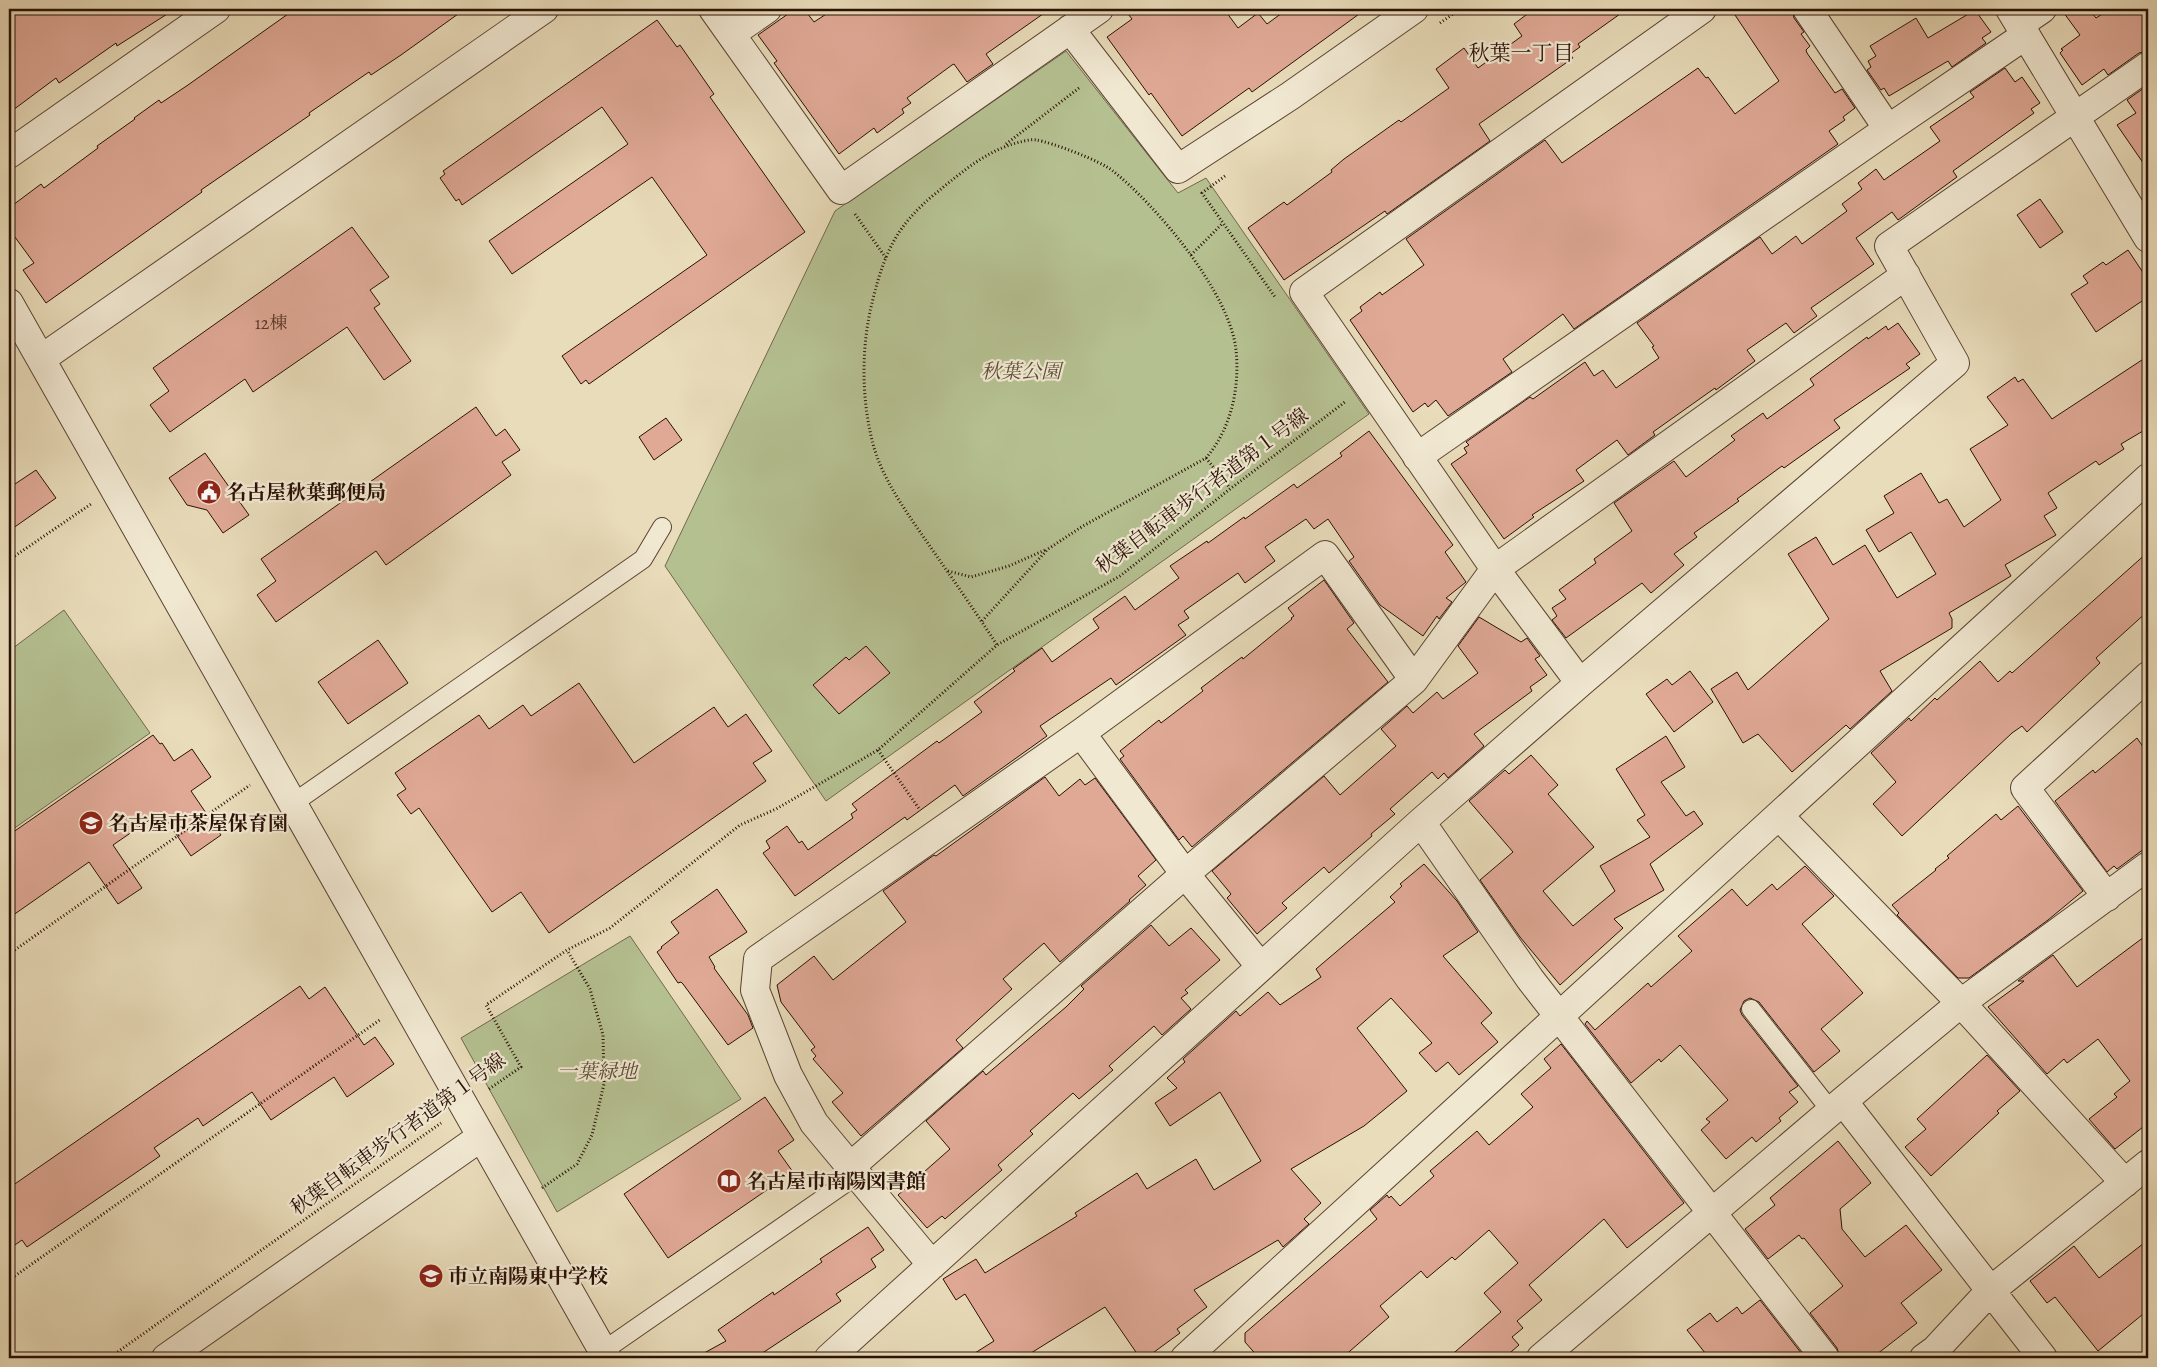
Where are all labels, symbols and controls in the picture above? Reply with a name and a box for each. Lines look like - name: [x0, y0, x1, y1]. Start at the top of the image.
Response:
- district label: 秋葉一丁目: [1469, 39, 1574, 67]
- house number: 12棟: [255, 311, 287, 335]
- park label: 秋葉公園: [981, 358, 1064, 385]
- street label: 秋葉自転車歩行者道第１号線: [1090, 402, 1314, 580]
- public building icon: 名古屋秋葉郵便局: [196, 479, 222, 505]
- place label: 名古屋秋葉郵便局: [226, 479, 386, 506]
- school or university icon: 名古屋市茶屋保育園: [78, 810, 104, 836]
- place label: 名古屋市茶屋保育園: [108, 810, 288, 837]
- street label: 秋葉自転車歩行者道第１号線: [285, 1047, 511, 1221]
- park label: 一葉緑地: [557, 1058, 639, 1085]
- library icon: 名古屋市南陽図書館: [716, 1168, 742, 1194]
- place label: 名古屋市南陽図書館: [746, 1168, 926, 1195]
- school or university icon: 市立南陽東中学校: [418, 1263, 444, 1289]
- place label: 市立南陽東中学校: [448, 1263, 608, 1290]

